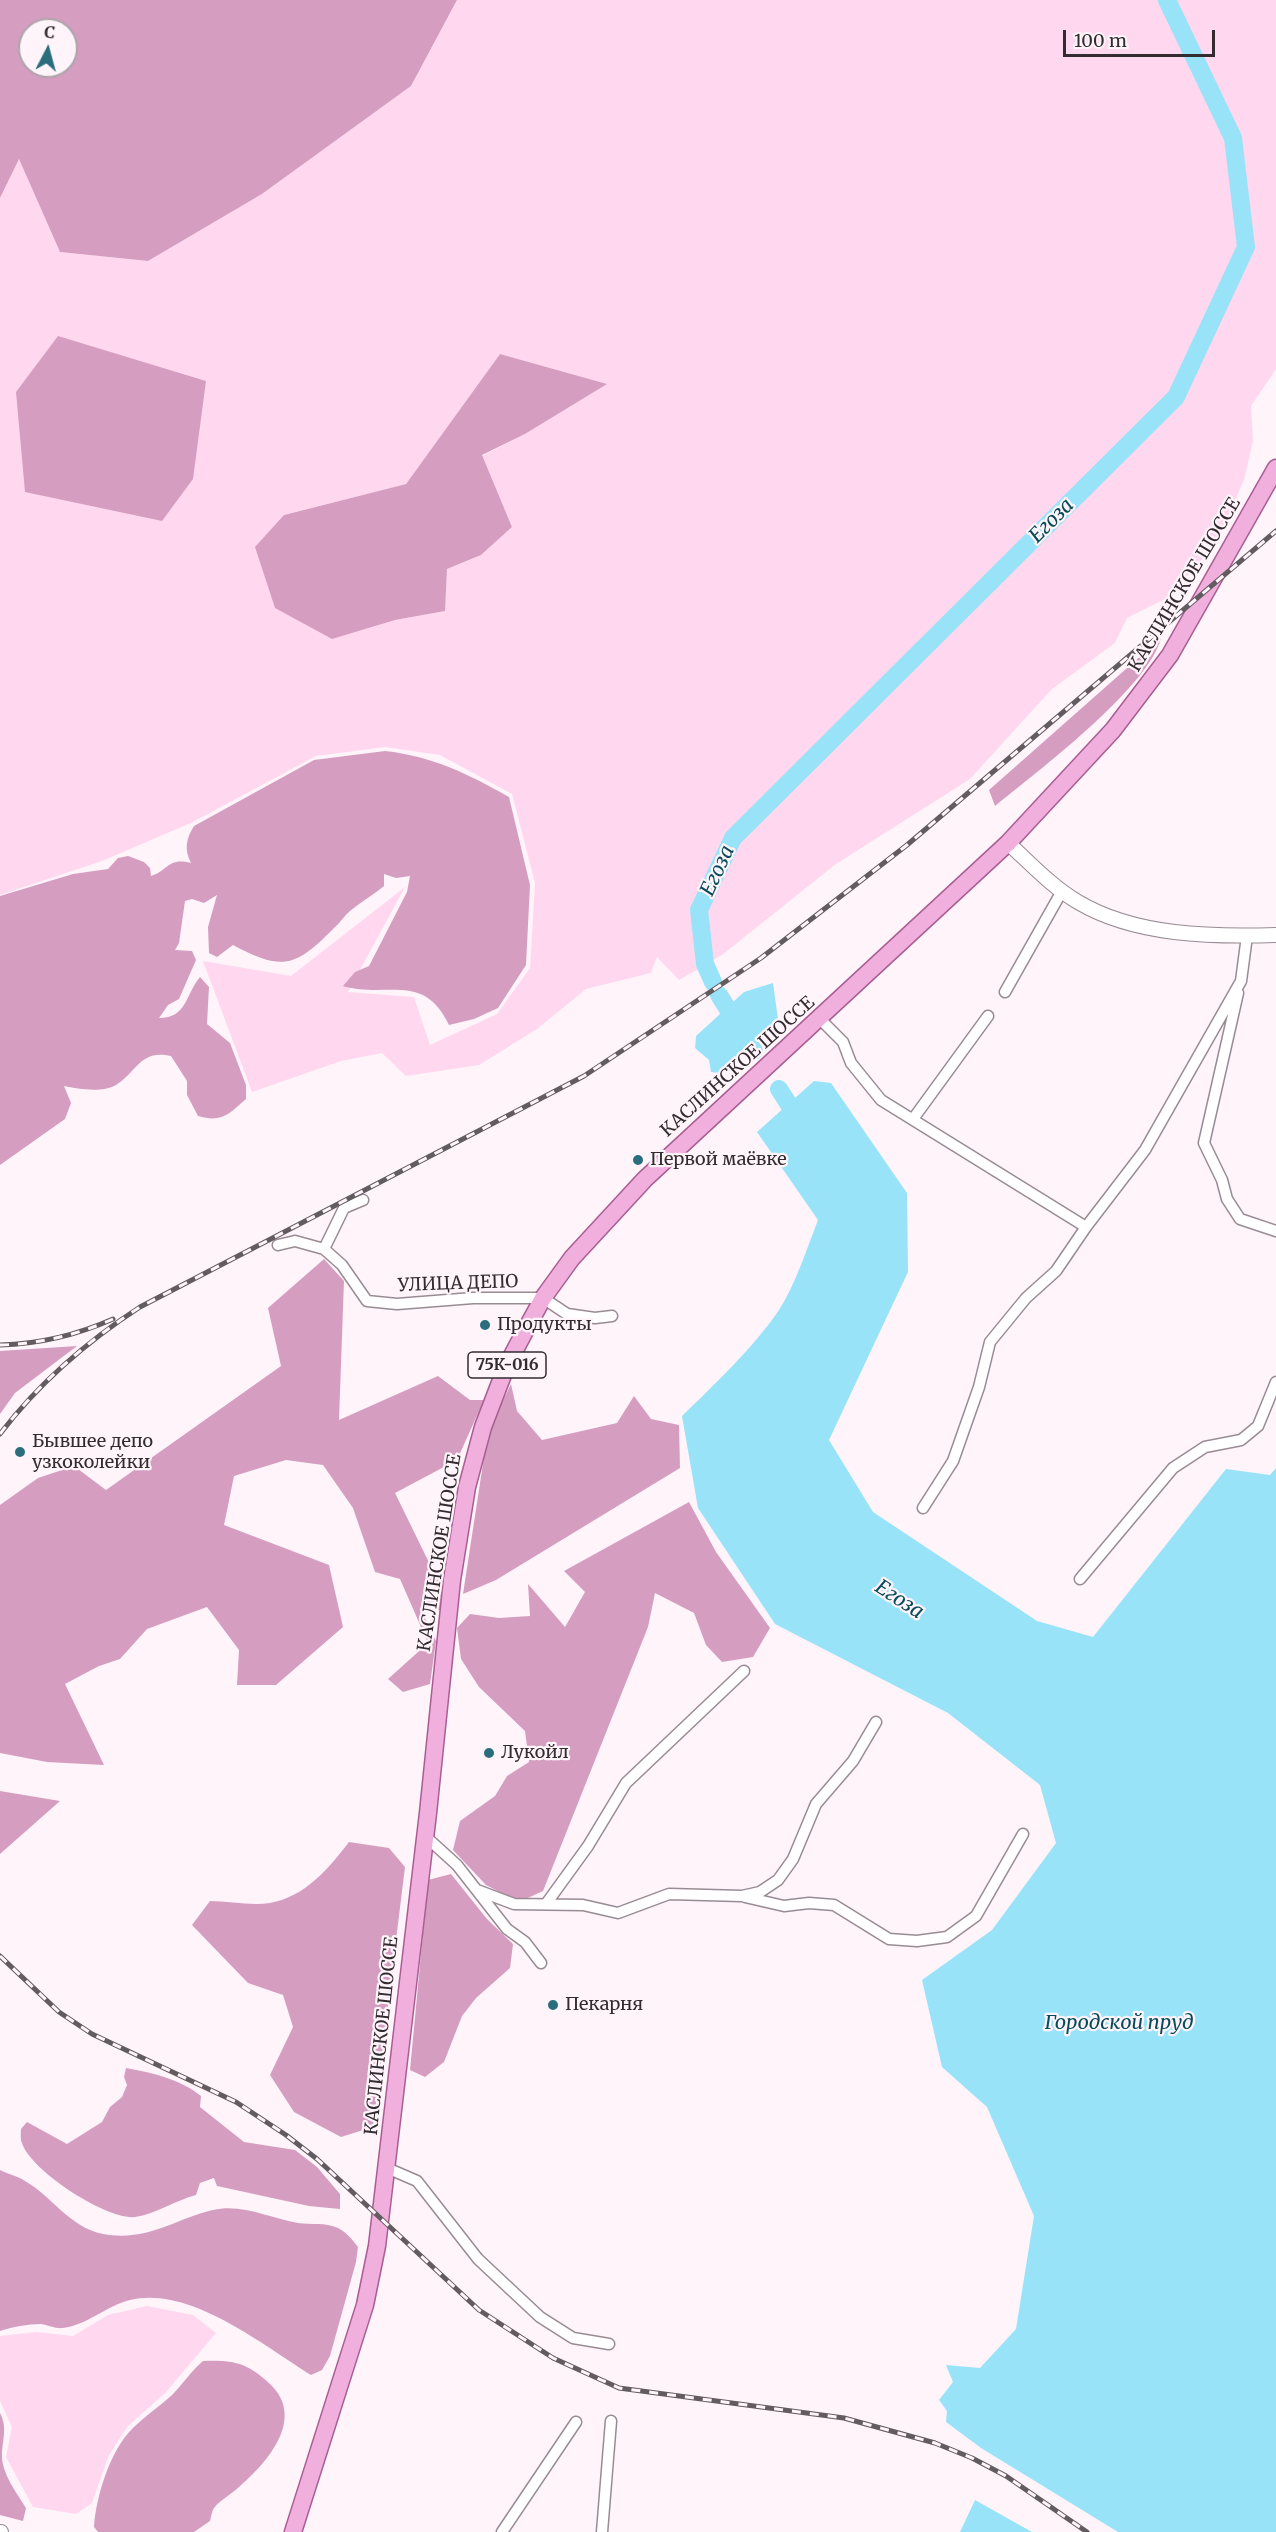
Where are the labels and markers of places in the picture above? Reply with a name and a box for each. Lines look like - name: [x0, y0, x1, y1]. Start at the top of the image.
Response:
- place label: Первой маёвке: [650, 1149, 787, 1171]
- marker: Первой маёвке: [631, 1153, 645, 1167]
- place label: Продукты: [497, 1314, 592, 1336]
- marker: Продукты: [478, 1318, 492, 1332]
- place label: Бывшее депо узкоколейки: [32, 1431, 153, 1474]
- marker: Бывшее депо узкоколейки: [13, 1445, 27, 1459]
- place label: Лукойл: [501, 1742, 569, 1764]
- marker: Лукойл: [482, 1746, 496, 1760]
- place label: Пекарня: [565, 1994, 643, 2016]
- marker: Пекарня: [546, 1998, 560, 2012]

